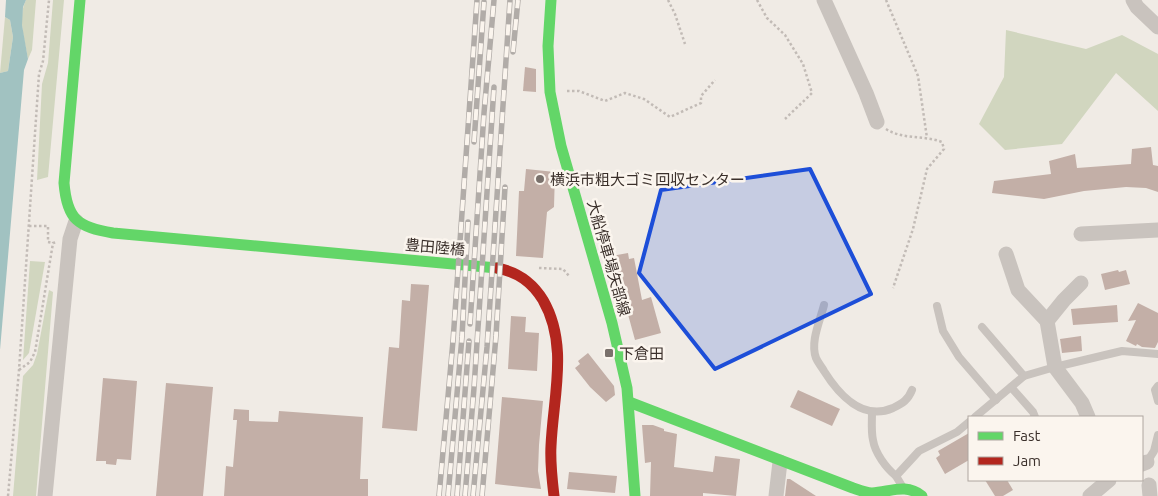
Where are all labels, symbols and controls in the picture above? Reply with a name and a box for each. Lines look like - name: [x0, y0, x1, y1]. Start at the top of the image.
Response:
- place label: 横浜市粗大ゴミ回収センター: [550, 171, 745, 188]
- marker: 横浜市粗大ゴミ回収センター: [534, 173, 546, 185]
- street label: 大船停車場矢部線: [584, 198, 634, 318]
- street label: 豊田陸橋: [404, 236, 466, 258]
- place label: 下倉田: [619, 345, 664, 362]
- marker: 下倉田: [603, 347, 615, 359]
- legend: [968, 416, 1143, 481]
- text: Fast: [1013, 427, 1041, 444]
- text: Jam: [1013, 452, 1041, 469]

